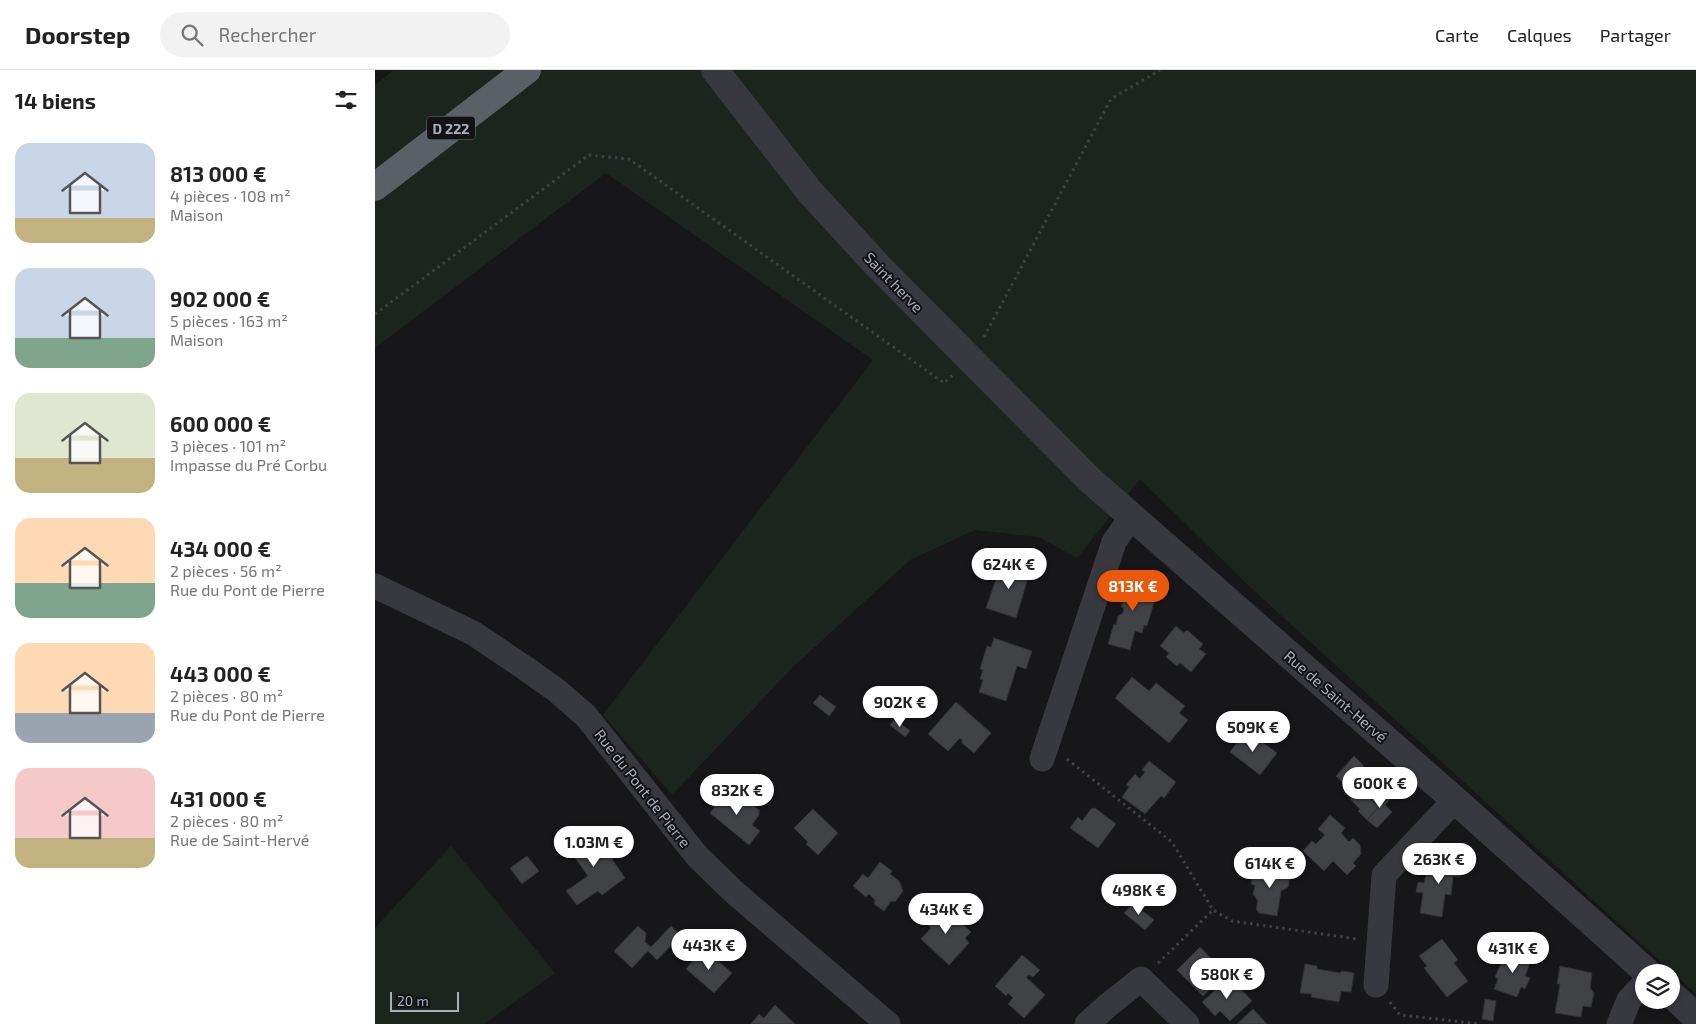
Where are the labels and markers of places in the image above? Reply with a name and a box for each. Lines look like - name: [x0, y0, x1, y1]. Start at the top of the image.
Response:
- pin: 624K €: [968, 548, 1050, 590]
- pin: 813K €: [1092, 570, 1174, 612]
- pin: 902K €: [859, 686, 941, 728]
- pin: 509K €: [1212, 710, 1294, 753]
- pin: 600K €: [1339, 766, 1421, 809]
- pin: 832K €: [696, 774, 778, 816]
- pin: 1.03M €: [548, 826, 640, 868]
- pin: 263K €: [1398, 842, 1480, 885]
- pin: 614K €: [1229, 846, 1311, 889]
- pin: 498K €: [1098, 874, 1180, 916]
- pin: 434K €: [905, 892, 987, 935]
- pin: 443K €: [668, 928, 750, 971]
- pin: 431K €: [1472, 932, 1554, 974]
- pin: 580K €: [1186, 958, 1268, 1000]

